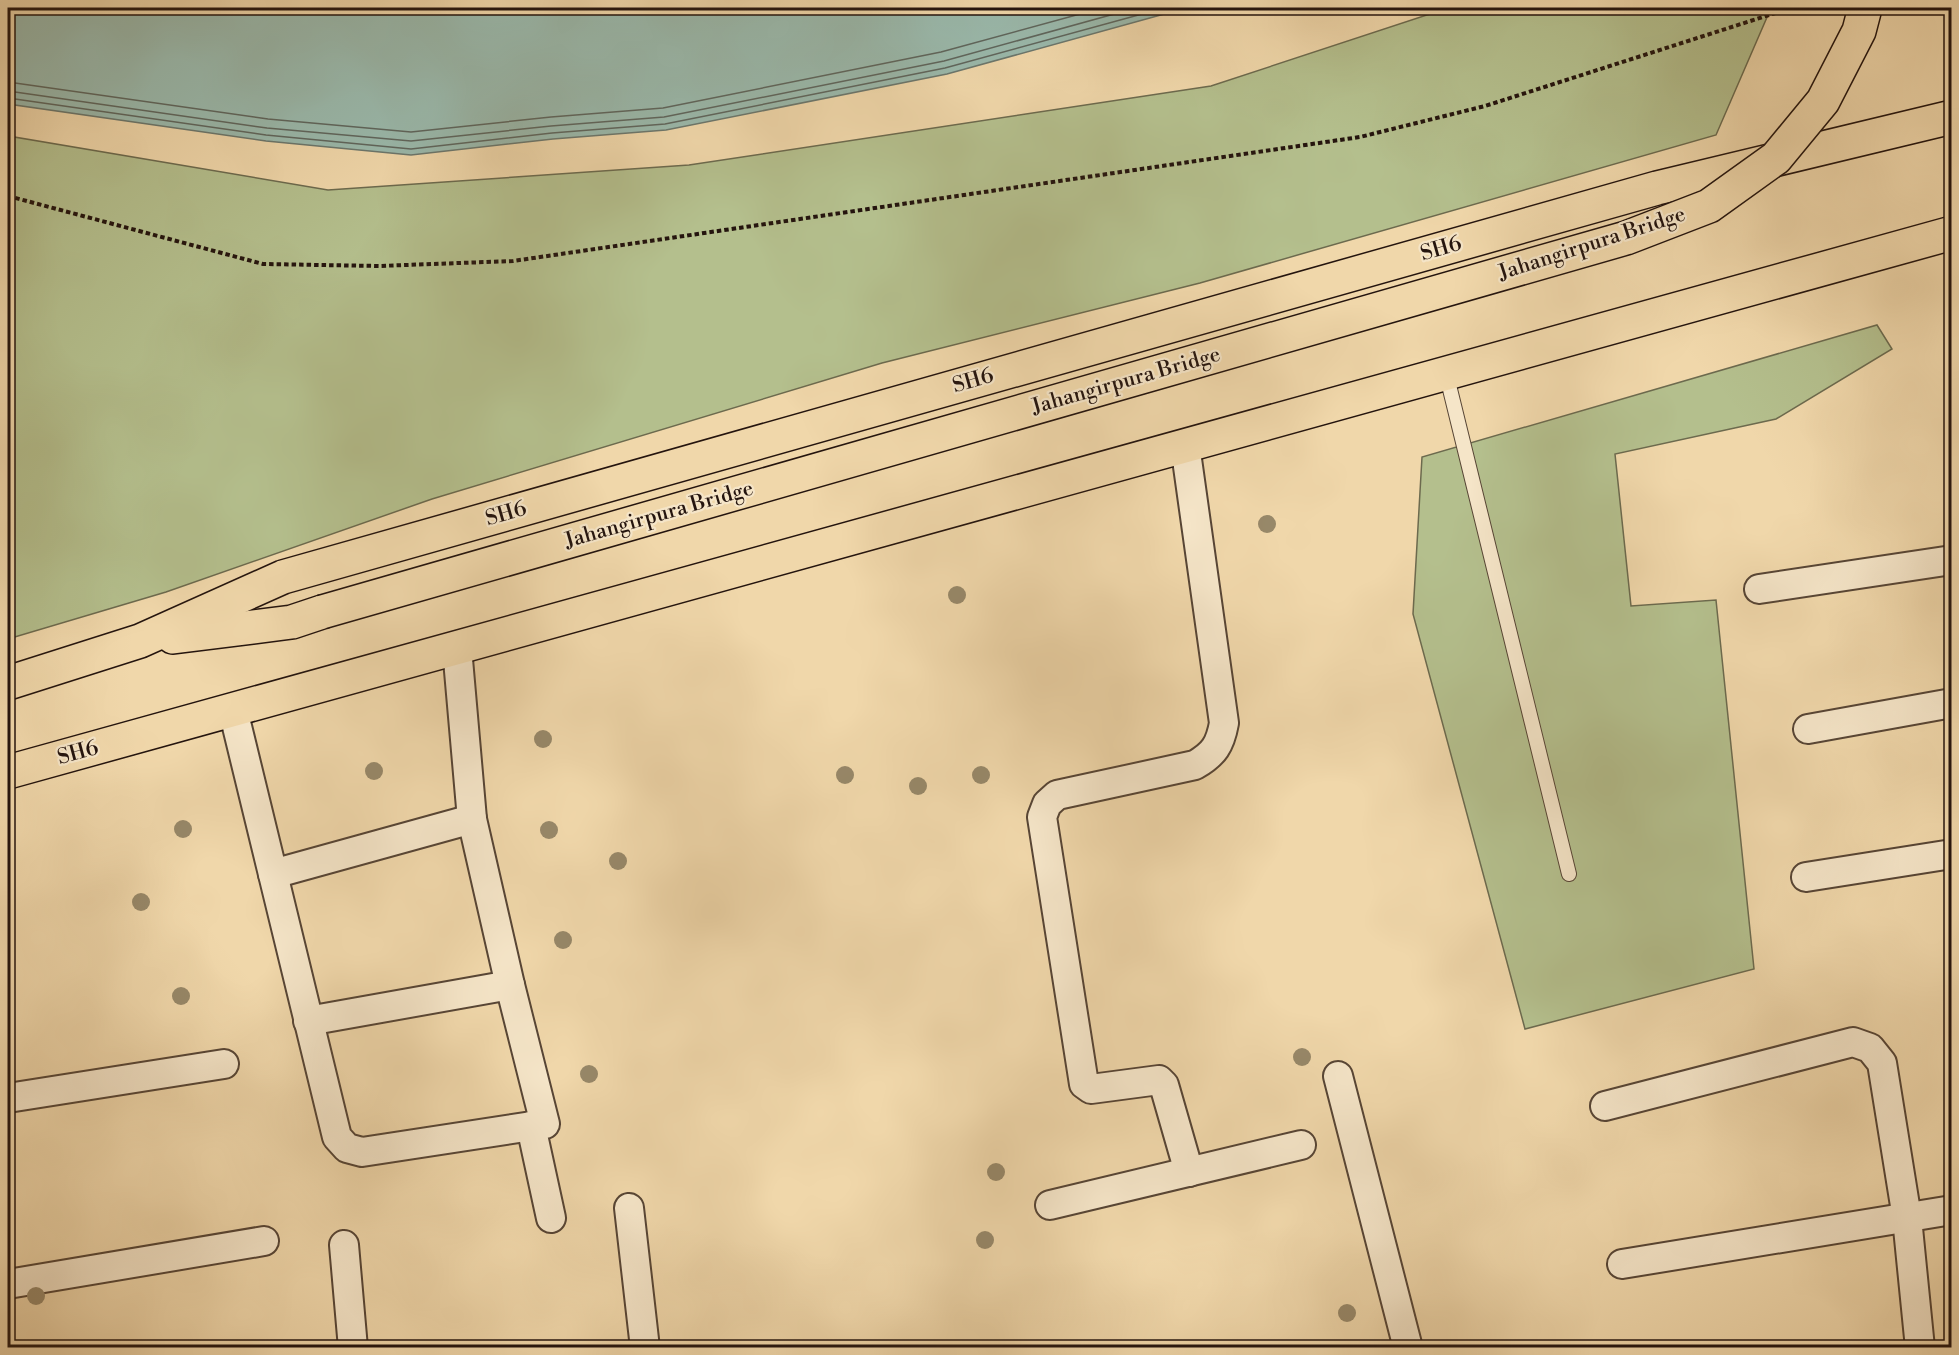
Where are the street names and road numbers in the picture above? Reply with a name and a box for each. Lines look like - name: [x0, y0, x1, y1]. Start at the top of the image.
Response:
- street label: Jahangirpura Bridge: [1494, 201, 1689, 287]
- street label: SH6: [1417, 231, 1465, 267]
- street label: Jahangirpura Bridge: [1028, 342, 1223, 421]
- street label: SH6: [949, 363, 997, 399]
- street label: Jahangirpura Bridge: [561, 476, 756, 555]
- street label: SH6: [482, 496, 530, 532]
- street label: SH6: [55, 735, 102, 771]

